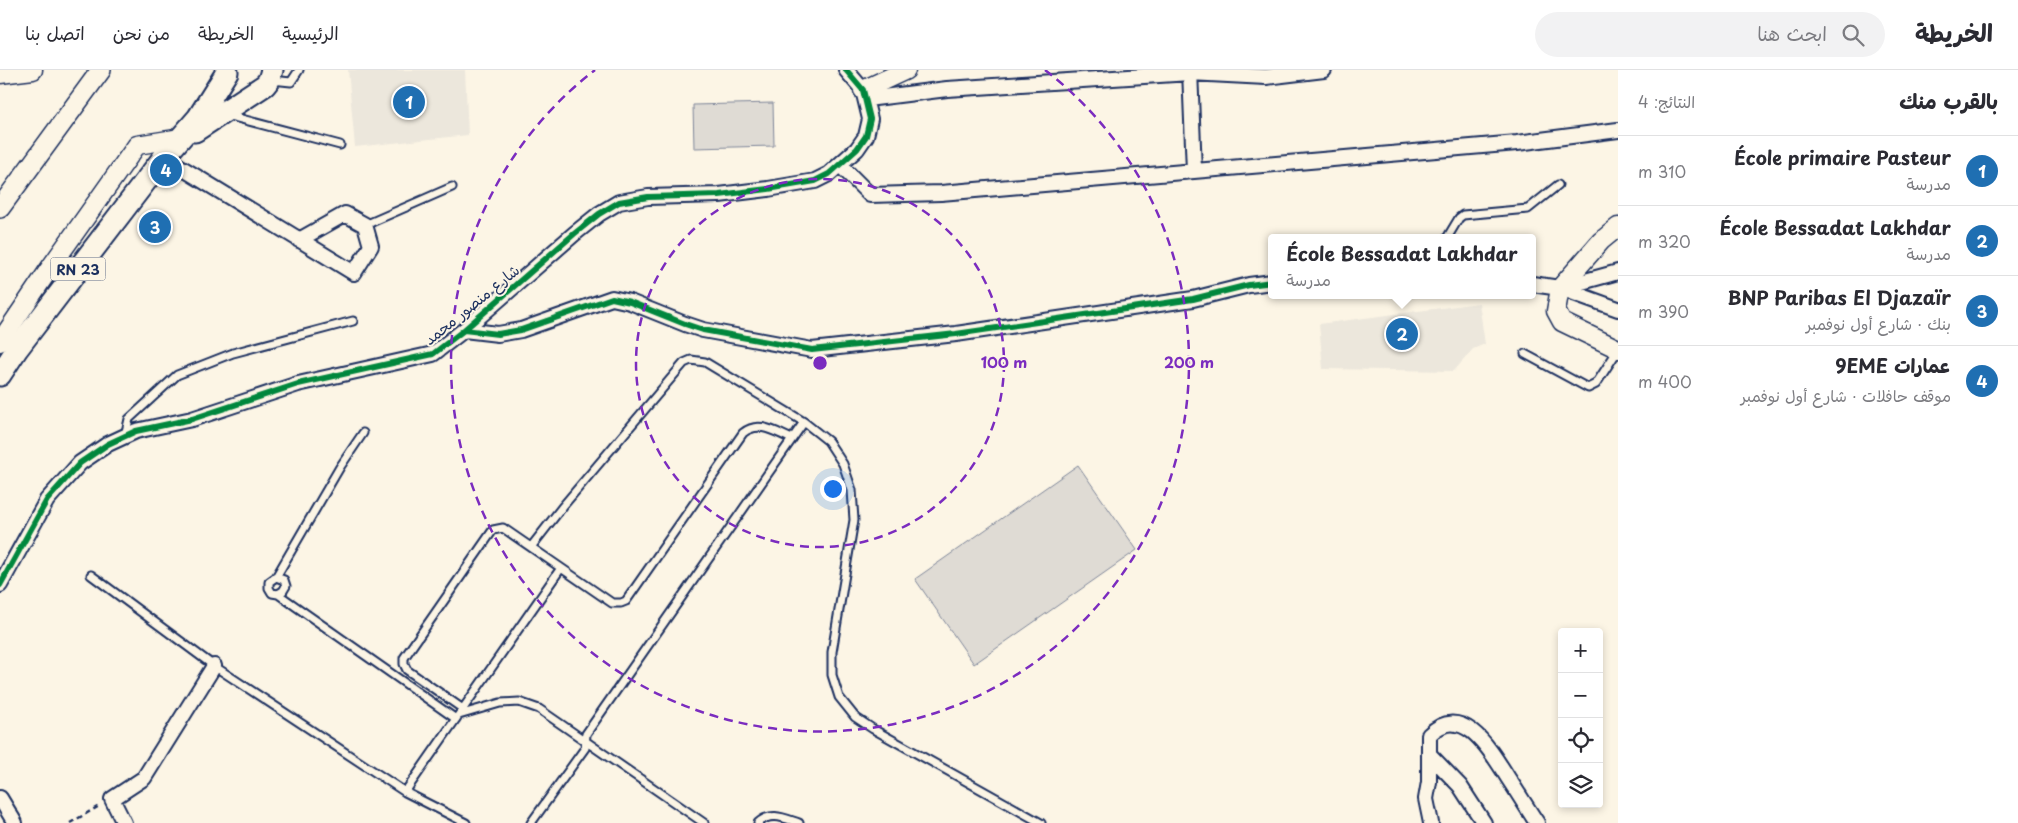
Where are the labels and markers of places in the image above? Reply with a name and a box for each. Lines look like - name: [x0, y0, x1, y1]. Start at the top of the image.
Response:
- pin: 1: [393, 83, 425, 121]
- pin: 4: [150, 151, 182, 189]
- pin: 3: [139, 208, 171, 246]
- pin: 2: [1386, 315, 1418, 353]
- centre of rings: [811, 354, 829, 372]

